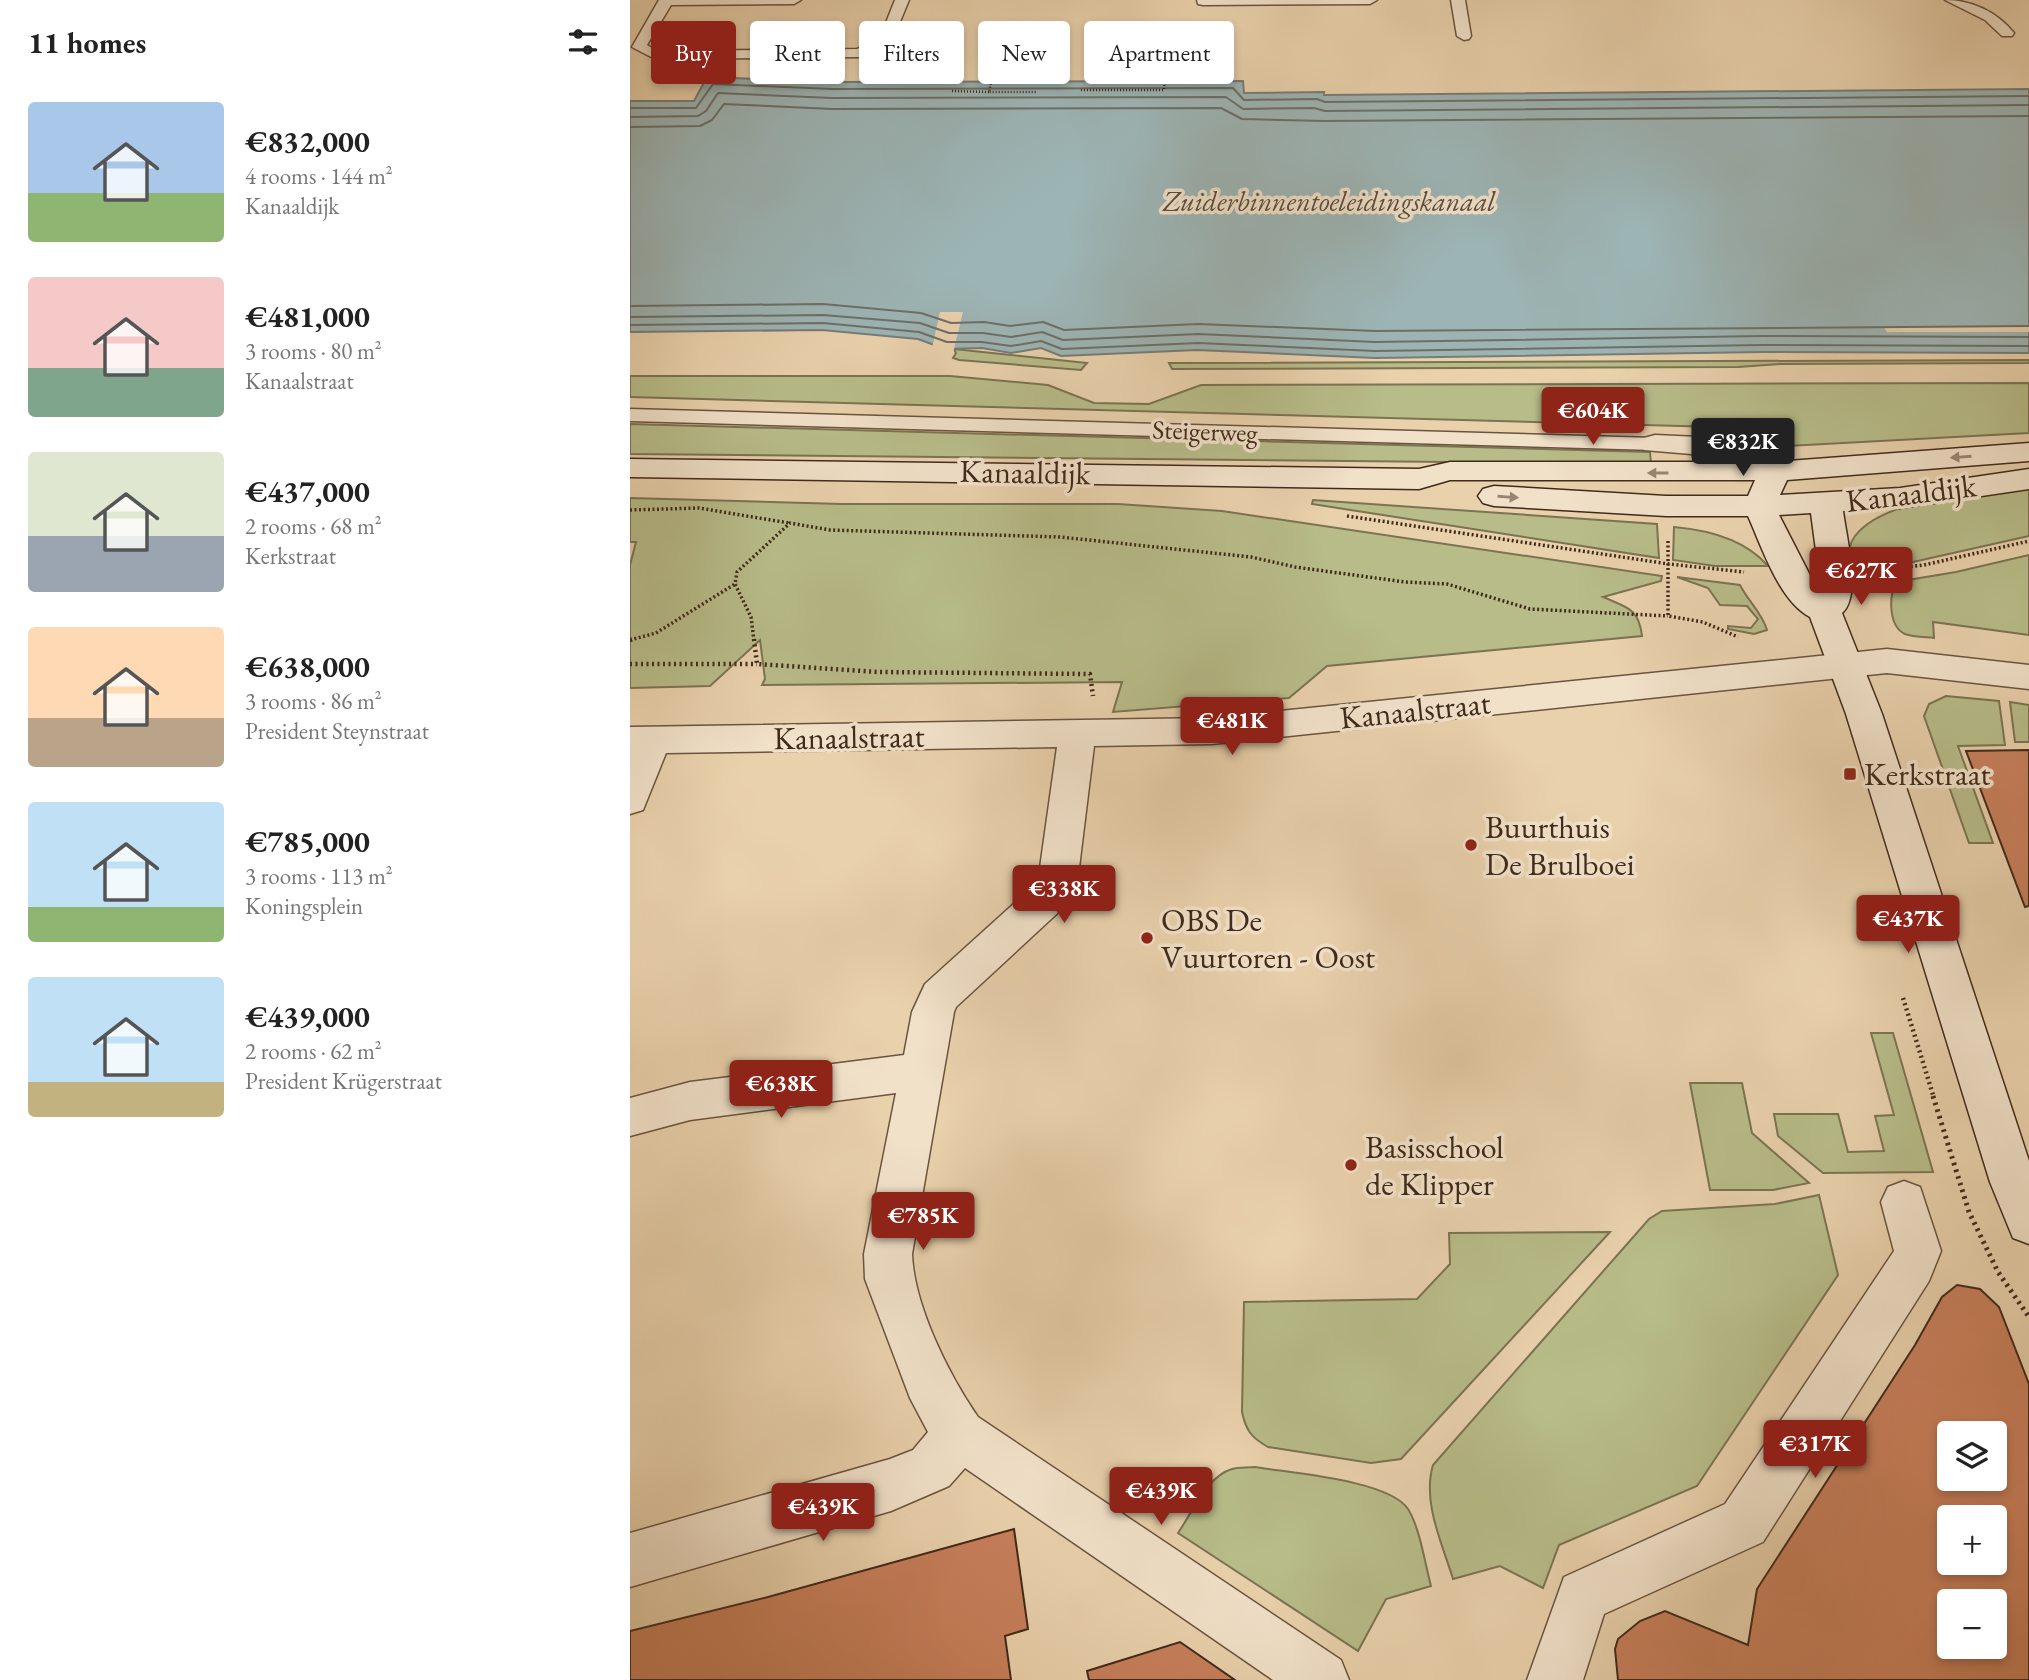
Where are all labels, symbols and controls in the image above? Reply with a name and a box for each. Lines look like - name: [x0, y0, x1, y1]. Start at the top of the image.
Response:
- chip: Buy: [651, 21, 736, 84]
- chip: Rent: [750, 21, 845, 84]
- chip: Filters: [859, 21, 964, 84]
- chip: New: [978, 21, 1070, 84]
- chip: Apartment: [1084, 21, 1234, 84]
- text: 11 homes: [28, 23, 146, 62]
- icon: filters: [564, 23, 602, 61]
- text: €832,000: [245, 122, 370, 161]
- icon: home: [84, 130, 168, 214]
- text: 4 rooms · 144 m²: [245, 161, 393, 191]
- water label: Zuiderbinnentoeleidingskanaal: [1162, 183, 1496, 219]
- text: Kanaaldijk: [245, 191, 339, 221]
- text: €481,000: [245, 297, 370, 336]
- icon: home: [84, 305, 168, 389]
- text: 3 rooms · 80 m²: [245, 336, 382, 366]
- text: Kanaalstraat: [245, 366, 354, 396]
- pin: €604K: [1544, 388, 1642, 447]
- text: €604K: [1557, 395, 1629, 425]
- street label: Steigerweg: [1152, 412, 1259, 450]
- pin: €832K: [1694, 419, 1792, 478]
- text: €832K: [1707, 426, 1779, 456]
- street label: Kanaaldijk: [959, 450, 1092, 494]
- one-way arrow: [1950, 452, 1972, 463]
- street label: Kanaaldijk: [1843, 464, 1980, 522]
- one-way arrow: [1646, 467, 1668, 479]
- text: €437,000: [245, 472, 370, 511]
- icon: home: [84, 480, 168, 564]
- one-way arrow: [1497, 491, 1519, 502]
- text: 2 rooms · 68 m²: [245, 511, 382, 541]
- text: Kerkstraat: [245, 541, 336, 571]
- pin: €627K: [1812, 548, 1910, 607]
- text: €627K: [1825, 555, 1897, 585]
- text: €638,000: [245, 647, 370, 686]
- icon: home: [84, 655, 168, 739]
- street label: Kanaalstraat: [1338, 681, 1492, 739]
- text: 3 rooms · 86 m²: [245, 686, 382, 716]
- pin: €481K: [1183, 698, 1281, 757]
- text: €481K: [1196, 705, 1268, 735]
- street label: Kanaalstraat: [773, 715, 925, 759]
- text: President Steynstraat: [245, 716, 429, 746]
- place label: Kerkstraat: [1864, 753, 1991, 795]
- marker: Kerkstraat: [1842, 766, 1858, 782]
- place label: Buurthuis De Brulboei: [1485, 806, 1635, 885]
- text: €785,000: [245, 822, 370, 861]
- icon: home: [84, 830, 168, 914]
- marker: Buurthuis De Brulboei: [1463, 837, 1479, 853]
- text: 3 rooms · 113 m²: [245, 861, 393, 891]
- pin: €338K: [1015, 866, 1113, 925]
- text: €338K: [1028, 873, 1100, 903]
- text: Koningsplein: [245, 891, 363, 921]
- pin: €437K: [1859, 895, 1957, 955]
- place label: OBS De Vuurtoren - Oost: [1161, 899, 1375, 978]
- text: €437K: [1872, 903, 1944, 933]
- marker: OBS De Vuurtoren - Oost: [1139, 930, 1155, 946]
- text: €439,000: [245, 997, 370, 1036]
- icon: home: [84, 1005, 168, 1089]
- text: 2 rooms · 62 m²: [245, 1036, 382, 1066]
- pin: €638K: [732, 1060, 830, 1120]
- text: President Krügerstraat: [245, 1066, 442, 1096]
- text: €638K: [745, 1068, 817, 1098]
- place label: Basisschool de Klipper: [1365, 1126, 1504, 1205]
- marker: Basisschool de Klipper: [1343, 1157, 1359, 1173]
- pin: €785K: [874, 1192, 972, 1252]
- text: €785K: [887, 1200, 959, 1230]
- pin: €317K: [1766, 1420, 1864, 1480]
- map controls: [1937, 1421, 2007, 1659]
- button: layers: [1937, 1421, 2007, 1491]
- text: €317K: [1779, 1428, 1851, 1458]
- pin: €439K: [1112, 1468, 1210, 1527]
- text: €439K: [1125, 1475, 1197, 1505]
- pin: €439K: [774, 1484, 872, 1543]
- text: €439K: [787, 1491, 859, 1521]
- button: +: [1937, 1505, 2007, 1575]
- button: −: [1937, 1589, 2007, 1659]

